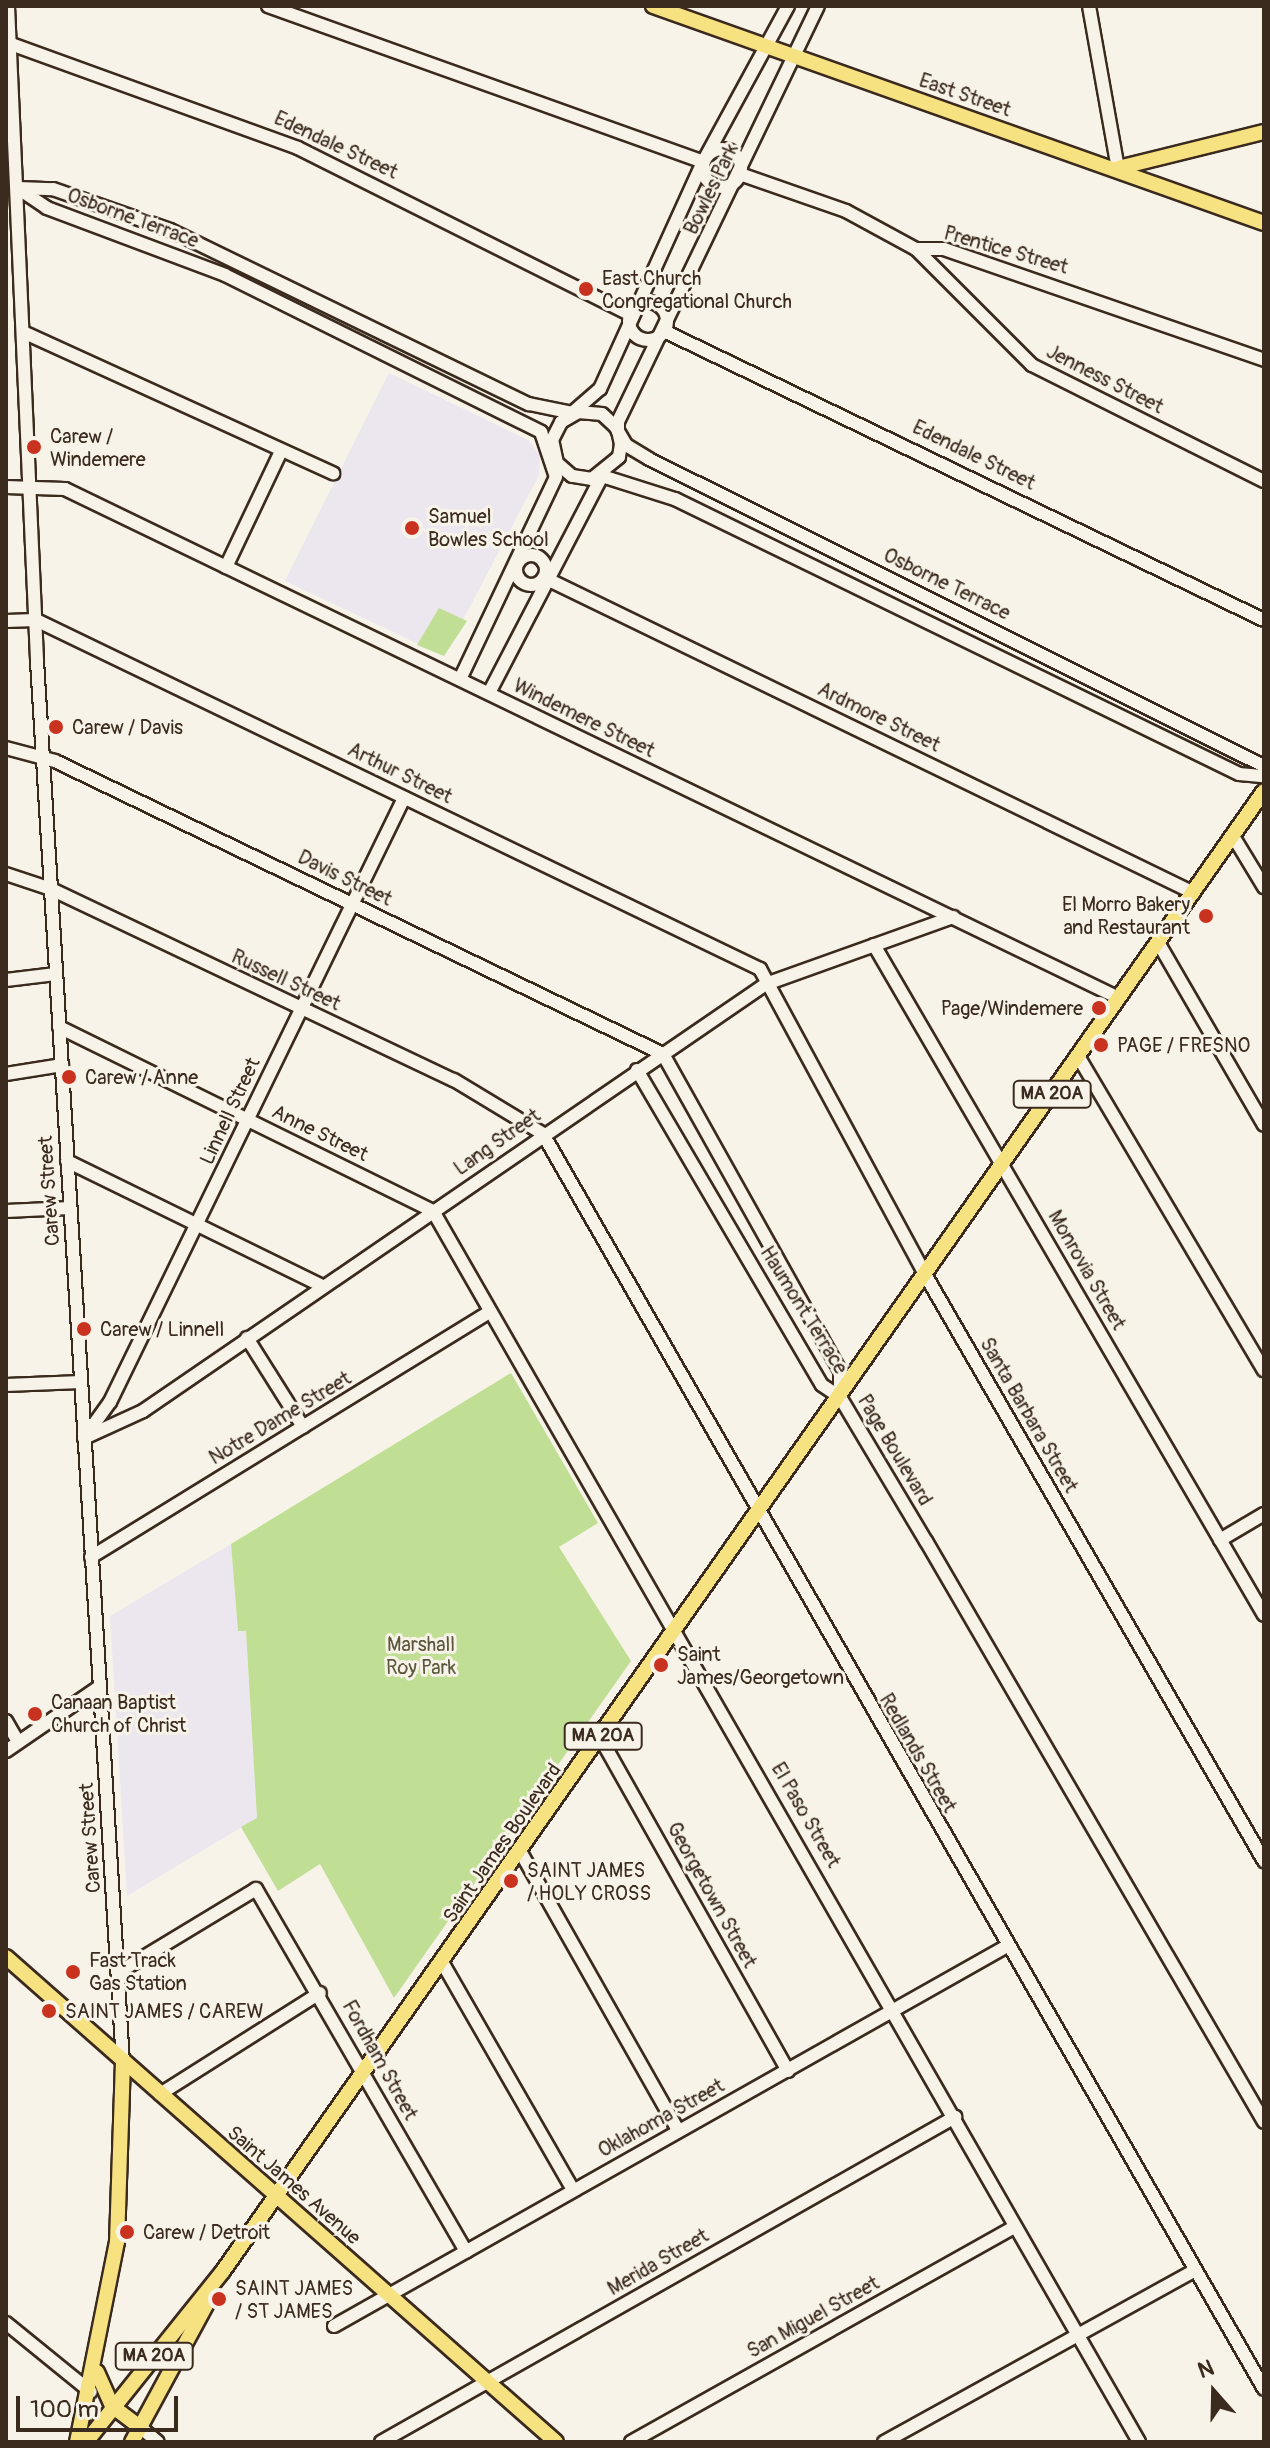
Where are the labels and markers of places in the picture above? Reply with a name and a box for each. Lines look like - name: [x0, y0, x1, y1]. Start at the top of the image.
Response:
- place label: East Church Congregational Church: [602, 266, 792, 313]
- marker: East Church Congregational Church: [577, 280, 595, 298]
- place label: Carew / Windemere: [50, 424, 146, 471]
- marker: Carew / Windemere: [25, 438, 43, 456]
- place label: Samuel Bowles School: [428, 504, 549, 551]
- marker: Samuel Bowles School: [403, 519, 421, 537]
- place label: Carew / Davis: [72, 715, 183, 739]
- marker: Carew / Davis: [47, 718, 65, 736]
- place label: El Morro Bakery and Restaurant: [1062, 892, 1190, 939]
- marker: El Morro Bakery and Restaurant: [1197, 907, 1215, 925]
- place label: Page/Windemere: [941, 996, 1083, 1020]
- marker: Page/Windemere: [1090, 999, 1108, 1017]
- place label: PAGE / FRESNO: [1117, 1033, 1250, 1057]
- marker: PAGE / FRESNO: [1092, 1036, 1110, 1054]
- place label: Carew / Anne: [85, 1065, 198, 1089]
- marker: Carew / Anne: [60, 1068, 78, 1086]
- place label: Carew / Linnell: [100, 1317, 224, 1341]
- marker: Carew / Linnell: [75, 1320, 93, 1338]
- place label: Saint James/Georgetown: [677, 1642, 844, 1689]
- marker: Saint James/Georgetown: [652, 1656, 670, 1674]
- place label: Canaan Baptist Church of Christ: [51, 1690, 186, 1737]
- marker: Canaan Baptist Church of Christ: [26, 1705, 44, 1723]
- place label: SAINT JAMES / HOLY CROSS: [527, 1858, 651, 1905]
- marker: SAINT JAMES / HOLY CROSS: [502, 1872, 520, 1890]
- place label: Fast Track Gas Station: [89, 1948, 187, 1995]
- marker: Fast Track Gas Station: [64, 1963, 82, 1981]
- place label: SAINT JAMES / CAREW: [65, 1999, 263, 2023]
- marker: SAINT JAMES / CAREW: [40, 2002, 58, 2020]
- place label: Carew / Detroit: [143, 2220, 270, 2244]
- marker: Carew / Detroit: [118, 2223, 136, 2241]
- place label: SAINT JAMES / ST JAMES: [235, 2276, 353, 2323]
- marker: SAINT JAMES / ST JAMES: [210, 2290, 228, 2308]

